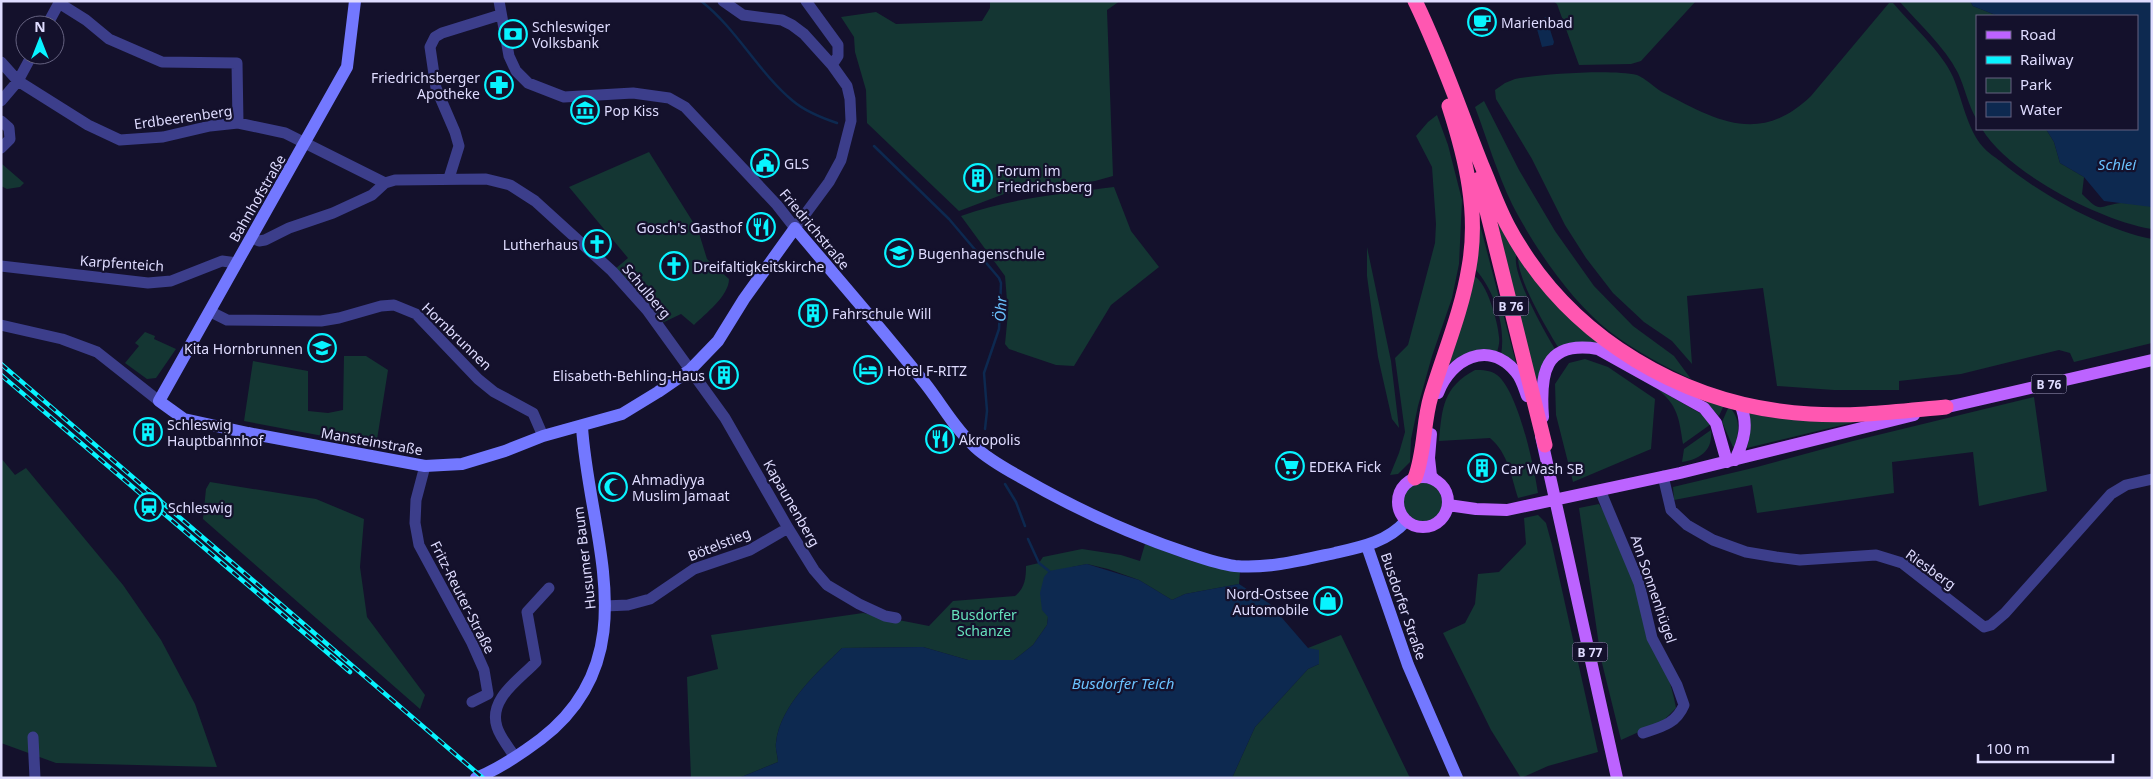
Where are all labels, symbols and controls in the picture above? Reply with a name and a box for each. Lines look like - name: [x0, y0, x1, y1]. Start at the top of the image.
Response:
- cafe icon: Marienbad: [1467, 7, 1497, 37]
- place label: Marienbad: [1501, 13, 1573, 32]
- north arrow: [15, 15, 65, 65]
- legend: [1976, 15, 2138, 130]
- text: N: [34, 17, 46, 36]
- place label: Schleswiger Volksbank: [532, 17, 610, 52]
- bank icon: Schleswiger Volksbank: [498, 19, 528, 49]
- text: Road: [2020, 24, 2056, 44]
- text: Railway: [2020, 49, 2074, 69]
- place label: Friedrichsberger Apotheke: [371, 68, 480, 103]
- pharmacy icon: Friedrichsberger Apotheke: [484, 70, 514, 100]
- text: Park: [2020, 74, 2052, 94]
- museum icon: Pop Kiss: [570, 95, 600, 125]
- text: Water: [2020, 99, 2062, 119]
- street label: Erdbeerenberg: [133, 101, 233, 133]
- place label: Pop Kiss: [604, 101, 659, 120]
- public building icon: GLS: [750, 148, 780, 178]
- street label: Bahnhofstraße: [224, 151, 290, 245]
- place label: GLS: [784, 154, 810, 173]
- water label: Schlei: [2098, 154, 2137, 174]
- place label: Forum im Friedrichsberg: [997, 161, 1092, 196]
- building icon: Forum im Friedrichsberg: [963, 163, 993, 193]
- street label: Friedrichstraße: [776, 185, 854, 273]
- restaurant icon: Gosch's Gasthof: [746, 212, 776, 242]
- place label: Gosch's Gasthof: [637, 218, 743, 237]
- church icon: Lutherhaus: [582, 229, 612, 259]
- place label: Lutherhaus: [503, 235, 578, 254]
- school or university icon: Bugenhagenschule: [884, 238, 914, 268]
- place label: Bugenhagenschule: [918, 244, 1045, 263]
- street label: Karpfenteich: [79, 251, 165, 275]
- church icon: Dreifaltigkeitskirche: [659, 251, 689, 281]
- place label: Dreifaltigkeitskirche: [693, 257, 824, 276]
- street label: Schulberg: [618, 260, 676, 322]
- water label: Öhr: [989, 295, 1011, 322]
- road number: B 76: [1494, 296, 1528, 316]
- street label: Hornbrunnen: [418, 298, 496, 374]
- building icon: Fahrschule Will: [798, 298, 828, 328]
- place label: Fahrschule Will: [832, 304, 931, 323]
- school or university icon: Kita Hornbrunnen: [307, 333, 337, 363]
- place label: Kita Hornbrunnen: [184, 339, 303, 358]
- hotel icon: Hotel F-RITZ: [853, 355, 883, 385]
- building icon: Elisabeth-Behling-Haus: [709, 360, 739, 390]
- place label: Hotel F-RITZ: [887, 361, 967, 380]
- place label: Elisabeth-Behling-Haus: [552, 366, 705, 385]
- road number: B 76: [2032, 374, 2066, 394]
- place label: Schleswig Hauptbahnhof: [167, 415, 264, 450]
- building icon: Schleswig Hauptbahnhof: [133, 417, 163, 447]
- street label: Mansteinstraße: [320, 423, 424, 459]
- restaurant icon: Akropolis: [925, 424, 955, 454]
- place label: Akropolis: [959, 430, 1021, 449]
- supermarket icon: EDEKA Fick: [1275, 451, 1305, 481]
- building icon: Car Wash SB: [1467, 453, 1497, 483]
- street label: Kapaunenberg: [759, 456, 825, 550]
- place label: EDEKA Fick: [1309, 457, 1382, 476]
- place label: Car Wash SB: [1501, 459, 1584, 478]
- place label: Ahmadiyya Muslim Jamaat: [632, 470, 730, 505]
- mosque icon: Ahmadiyya Muslim Jamaat: [598, 472, 628, 502]
- station icon: Schleswig: [134, 492, 164, 522]
- place label: Schleswig: [168, 498, 233, 517]
- street label: Husumer Baum: [568, 505, 600, 611]
- street label: Bötelstieg: [685, 523, 753, 565]
- street label: Am Sonnenhügel: [1627, 532, 1681, 646]
- street label: Fritz-Reuter-Straße: [426, 537, 500, 657]
- street label: Riesberg: [1902, 544, 1960, 594]
- street label: Busdorfer Straße: [1377, 550, 1431, 662]
- place label: Nord-Ostsee Automobile: [1226, 584, 1309, 619]
- shop icon: Nord-Ostsee Automobile: [1313, 586, 1343, 616]
- park label: Busdorfer Schanze: [951, 605, 1017, 640]
- road number: B 77: [1572, 642, 1608, 662]
- water label: Busdorfer Teich: [1072, 673, 1174, 693]
- scale bar: [1978, 732, 2113, 764]
- text: 100 m: [1986, 738, 2030, 758]

